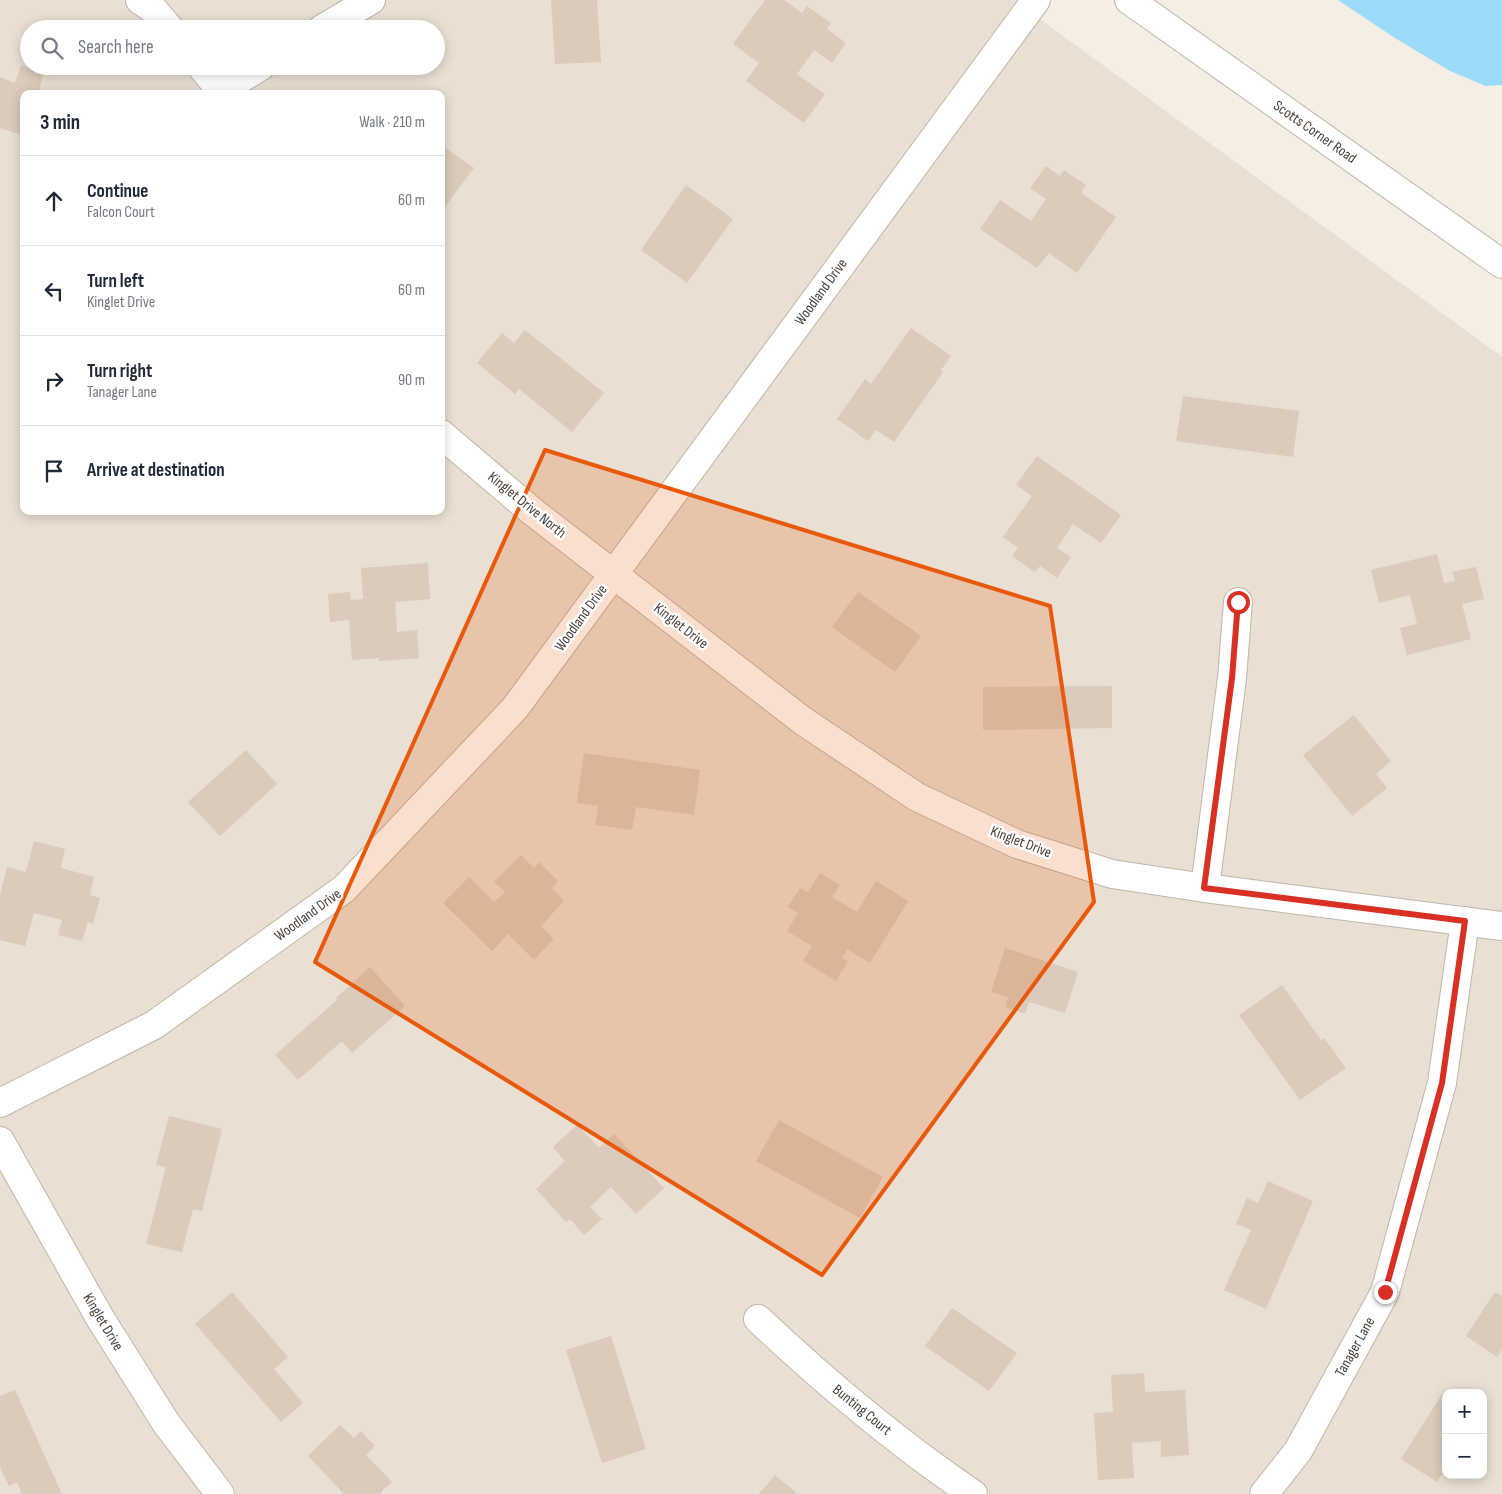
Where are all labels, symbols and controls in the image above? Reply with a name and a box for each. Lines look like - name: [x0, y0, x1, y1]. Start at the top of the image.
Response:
- search box: [20, 20, 445, 75]
- icon: search: [38, 34, 66, 62]
- text: Search here: [78, 36, 154, 59]
- street label: Scotts Corner Road: [1270, 96, 1360, 168]
- text: 3 min: [40, 110, 80, 135]
- text: Walk · 210 m: [359, 113, 425, 132]
- text: Continue: [87, 180, 148, 203]
- icon: ahead: [40, 187, 68, 215]
- text: 60 m: [398, 191, 425, 210]
- text: Falcon Court: [87, 203, 155, 222]
- street label: Woodland Drive: [790, 255, 852, 329]
- text: Turn left: [87, 270, 144, 293]
- icon: left: [40, 277, 68, 305]
- text: 60 m: [398, 281, 425, 300]
- text: Kinglet Drive: [87, 293, 155, 312]
- text: Turn right: [87, 360, 152, 383]
- icon: right: [40, 367, 68, 395]
- text: 90 m: [398, 371, 425, 390]
- text: Tanager Lane: [87, 383, 157, 402]
- icon: arrive: [40, 457, 68, 485]
- text: Arrive at destination: [87, 459, 225, 482]
- street label: Kinglet Drive North: [484, 468, 570, 542]
- street label: Woodland Drive: [550, 581, 612, 655]
- route start: [1227, 591, 1250, 614]
- street label: Kinglet Drive: [650, 599, 712, 653]
- street label: Kinglet Drive: [988, 822, 1054, 862]
- street label: Woodland Drive: [271, 884, 345, 946]
- route end: [1374, 1281, 1397, 1304]
- street label: Kinglet Drive: [78, 1290, 128, 1354]
- street label: Tanager Lane: [1331, 1314, 1379, 1380]
- street label: Bunting Court: [829, 1380, 896, 1440]
- map controls: [1442, 1389, 1487, 1479]
- button: +: [1442, 1389, 1487, 1434]
- button: −: [1442, 1434, 1487, 1479]

